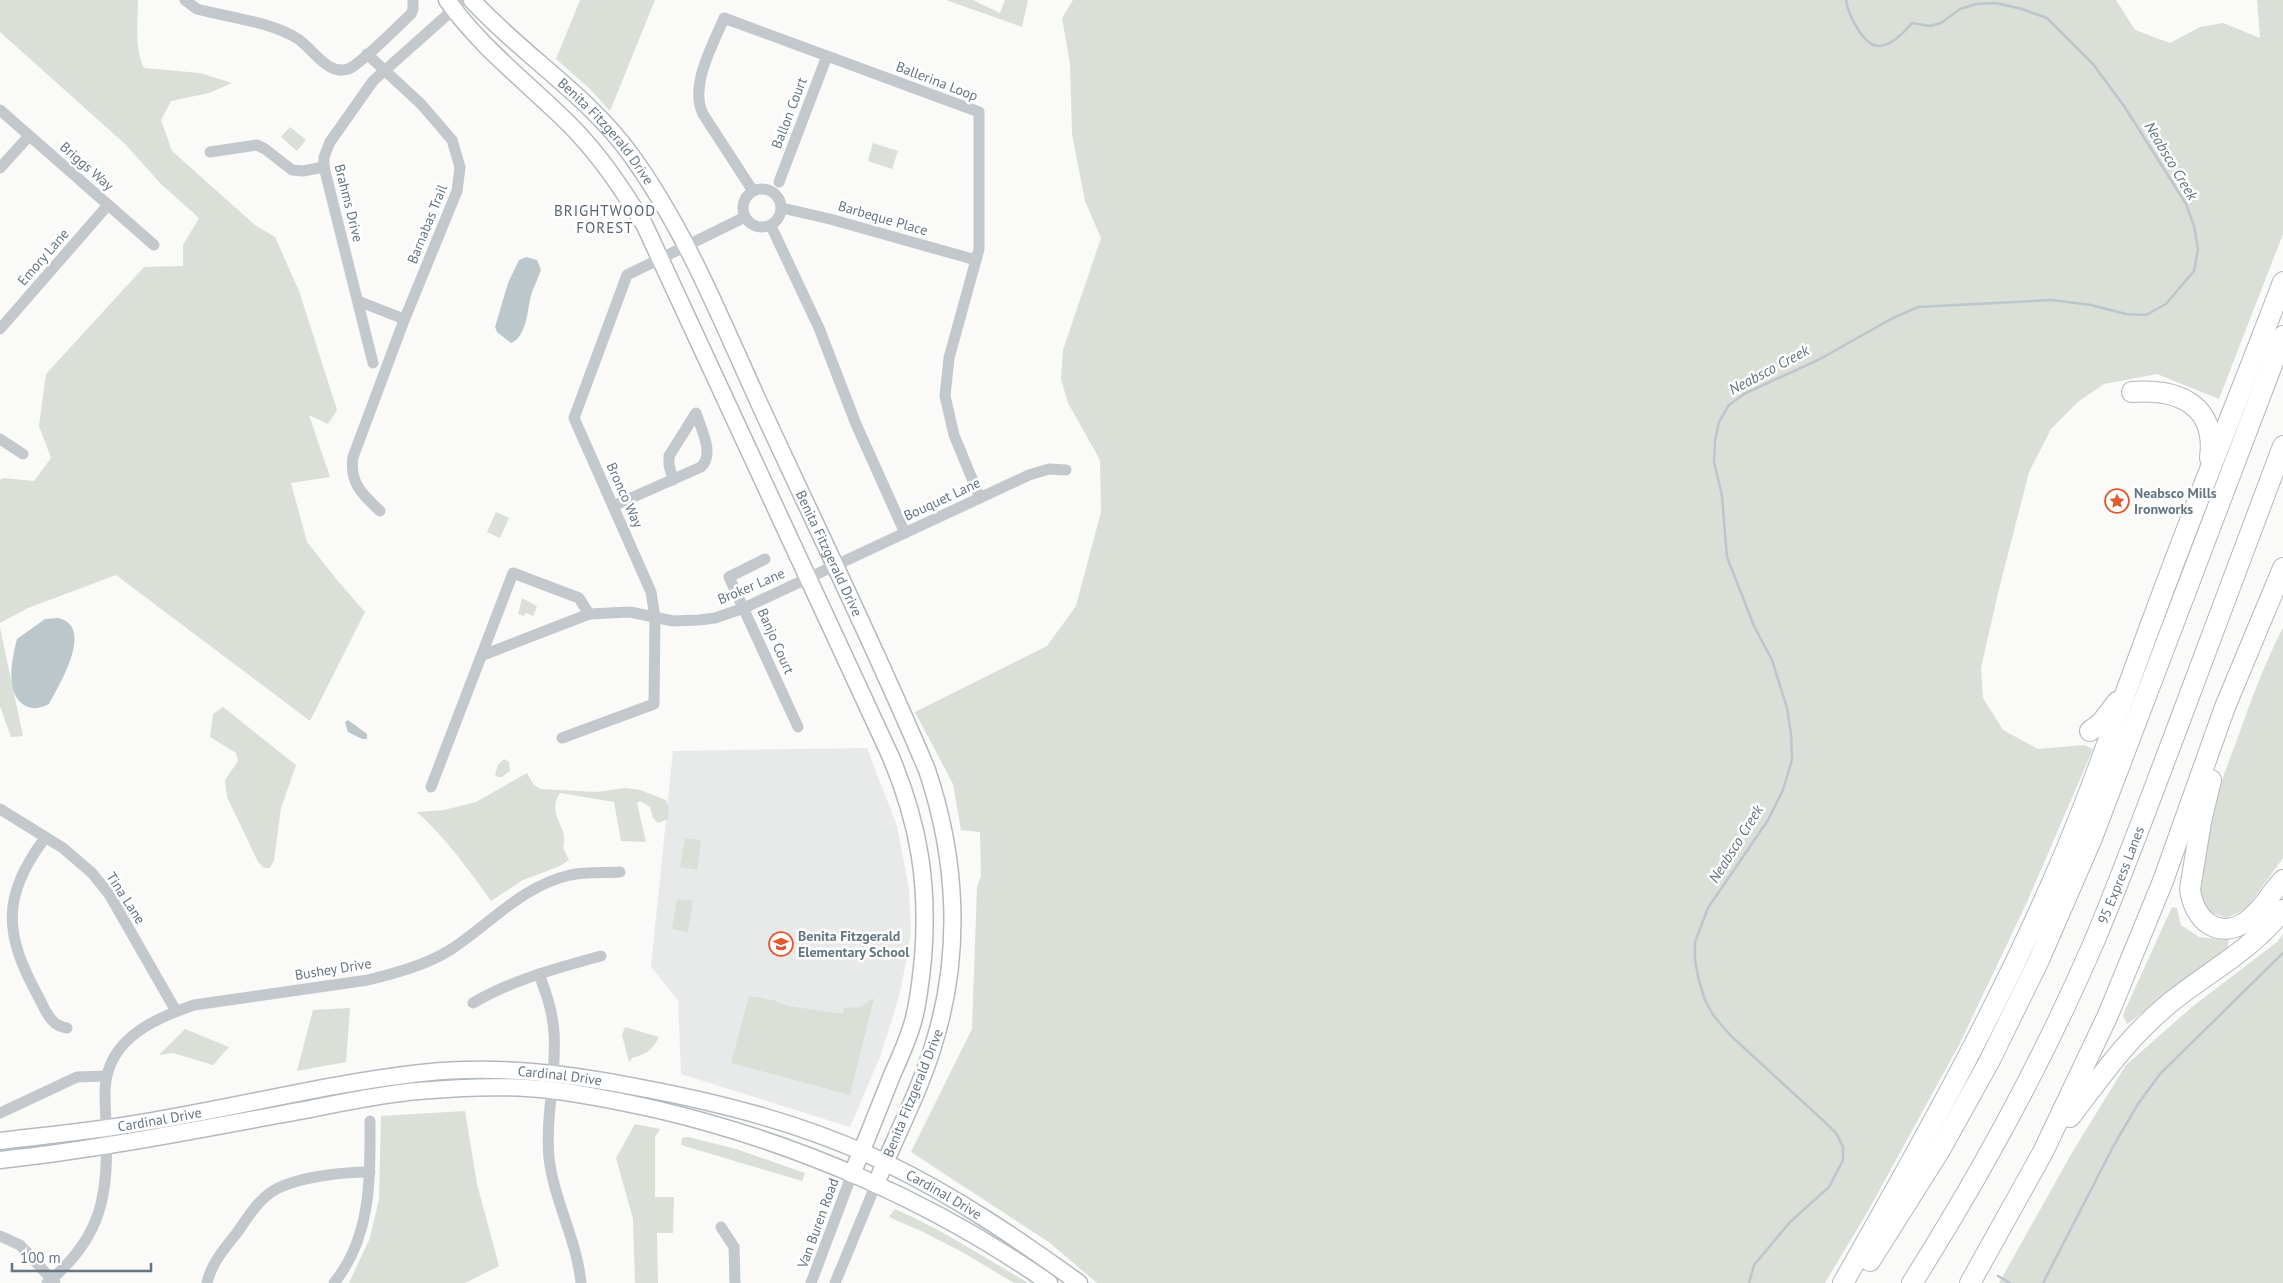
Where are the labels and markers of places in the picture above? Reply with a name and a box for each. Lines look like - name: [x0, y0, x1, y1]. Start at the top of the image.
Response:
- place label: Neabsco Mills Ironworks: [2134, 484, 2217, 518]
- place icon: Neabsco Mills Ironworks: [2104, 488, 2130, 514]
- place label: Benita Fitzgerald Elementary School: [798, 927, 910, 961]
- school or university icon: Benita Fitzgerald Elementary School: [768, 931, 794, 957]

